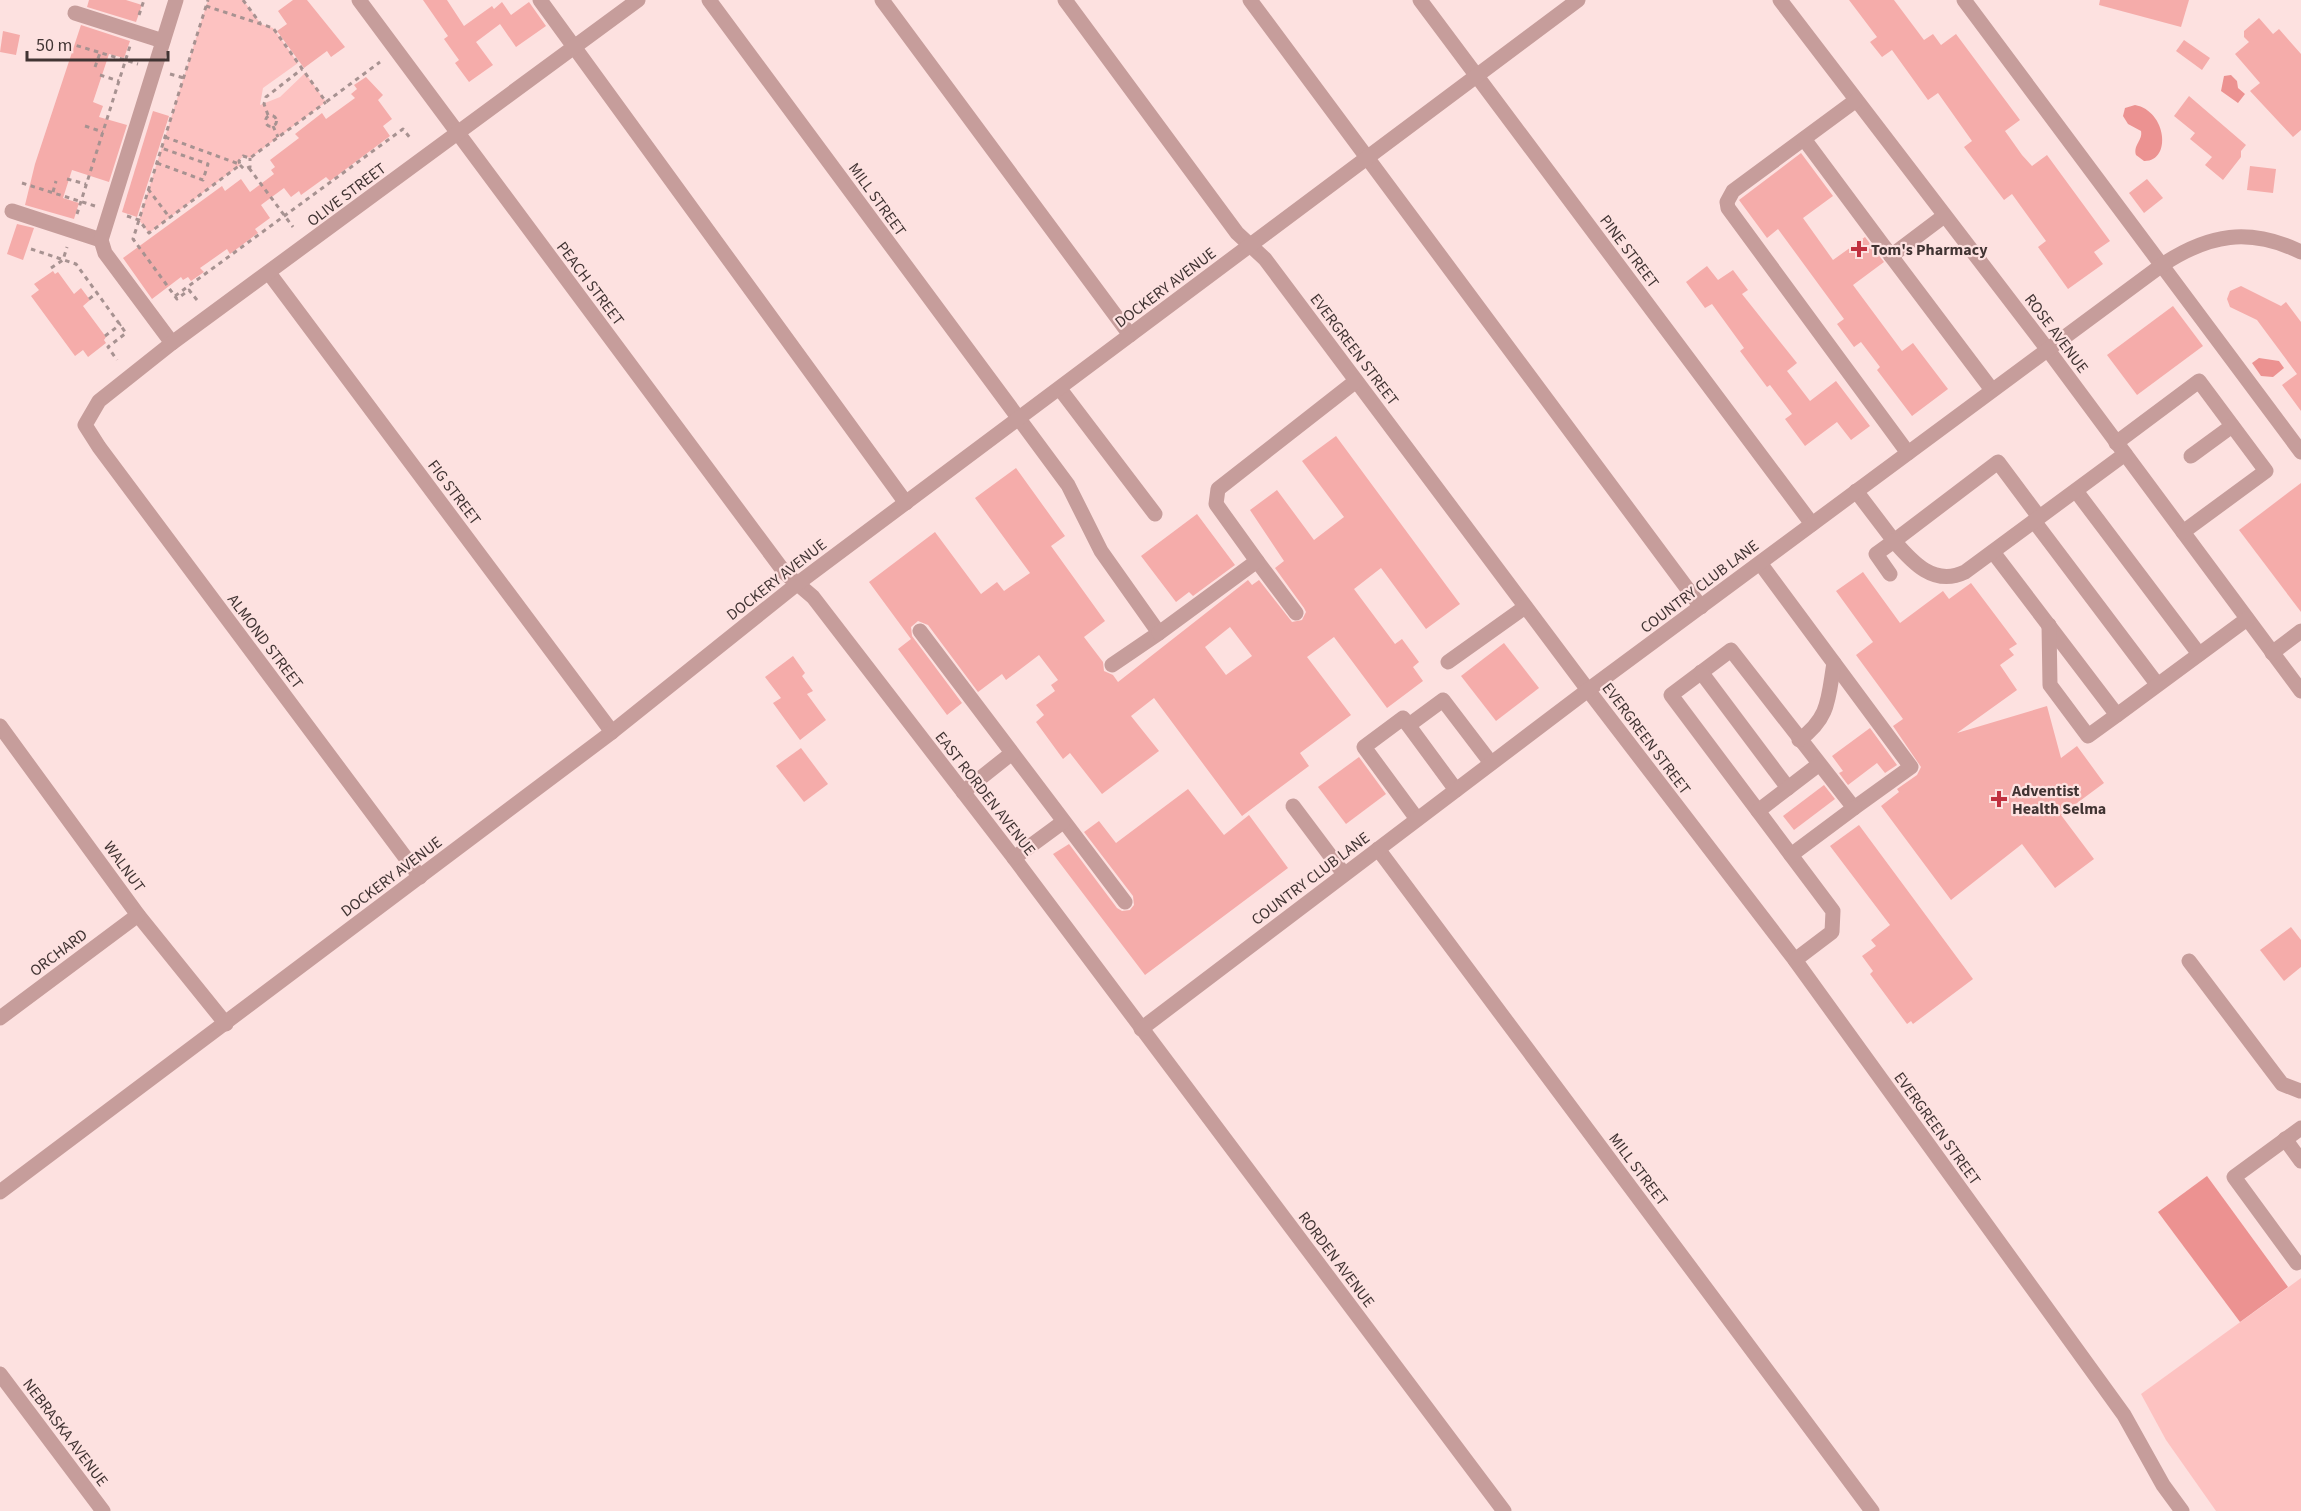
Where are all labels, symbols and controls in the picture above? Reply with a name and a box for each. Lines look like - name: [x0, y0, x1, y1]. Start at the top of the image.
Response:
- scale bar: [27, 24, 168, 62]
- text: 50 m: [36, 33, 72, 58]
- street label: OLIVE STREET: [303, 158, 391, 232]
- street label: MILL STREET: [843, 158, 912, 241]
- street label: PINE STREET: [1594, 210, 1664, 293]
- street label: PEACH STREET: [551, 237, 629, 331]
- place label: Tom's Pharmacy: [1871, 239, 1988, 261]
- street label: DOCKERY AVENUE: [1110, 242, 1221, 333]
- marker: Tom's Pharmacy: [1852, 242, 1866, 256]
- street label: EVERGREEN STREET: [1305, 289, 1404, 410]
- street label: ROSE AVENUE: [2019, 289, 2093, 378]
- street label: FIG STREET: [422, 455, 486, 530]
- street label: DOCKERY AVENUE: [722, 534, 831, 626]
- street label: COUNTRY CLUB LANE: [1636, 535, 1763, 639]
- street label: ALMOND STREET: [222, 590, 308, 694]
- street label: EVERGREEN STREET: [1597, 678, 1696, 799]
- street label: EAST RORDEN AVENUE: [930, 727, 1041, 860]
- place label: Adventist Health Selma: [2011, 780, 2106, 820]
- marker: Adventist Health Selma: [1990, 790, 2008, 808]
- street label: COUNTRY CLUB LANE: [1247, 827, 1374, 931]
- street label: DOCKERY AVENUE: [336, 831, 447, 922]
- street label: WALNUT: [98, 837, 150, 897]
- street label: ORCHARD: [25, 924, 92, 982]
- street label: EVERGREEN STREET: [1889, 1068, 1986, 1190]
- street label: MILL STREET: [1604, 1129, 1673, 1211]
- street label: RORDEN AVENUE: [1293, 1207, 1380, 1312]
- street label: NEBRASKA AVENUE: [17, 1374, 113, 1491]

